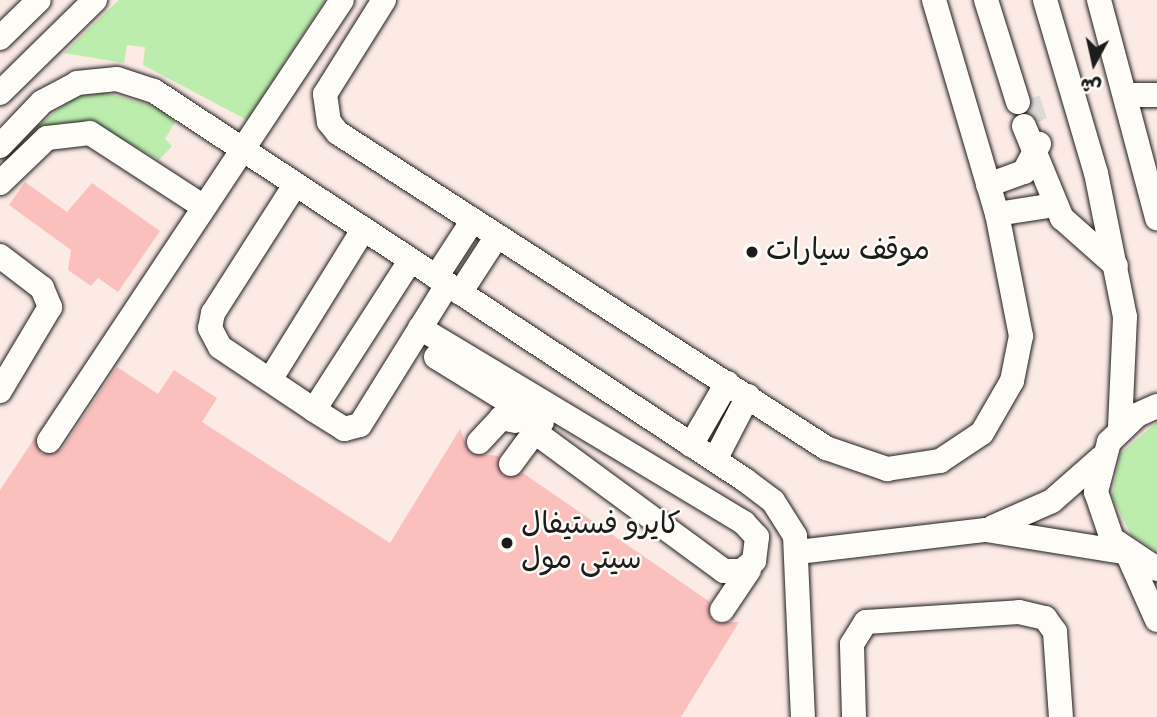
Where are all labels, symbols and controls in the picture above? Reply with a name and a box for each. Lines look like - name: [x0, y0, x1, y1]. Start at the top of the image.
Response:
- north arrow: [1059, 28, 1129, 98]
- text: ش: [1079, 69, 1103, 99]
- place label: موقف سيارات: [766, 234, 930, 270]
- marker: موقف سيارات: [744, 244, 760, 260]
- place label: كايرو فستيفال سيتى مول: [521, 508, 681, 578]
- marker: كايرو فستيفال سيتى مول: [499, 535, 515, 551]

